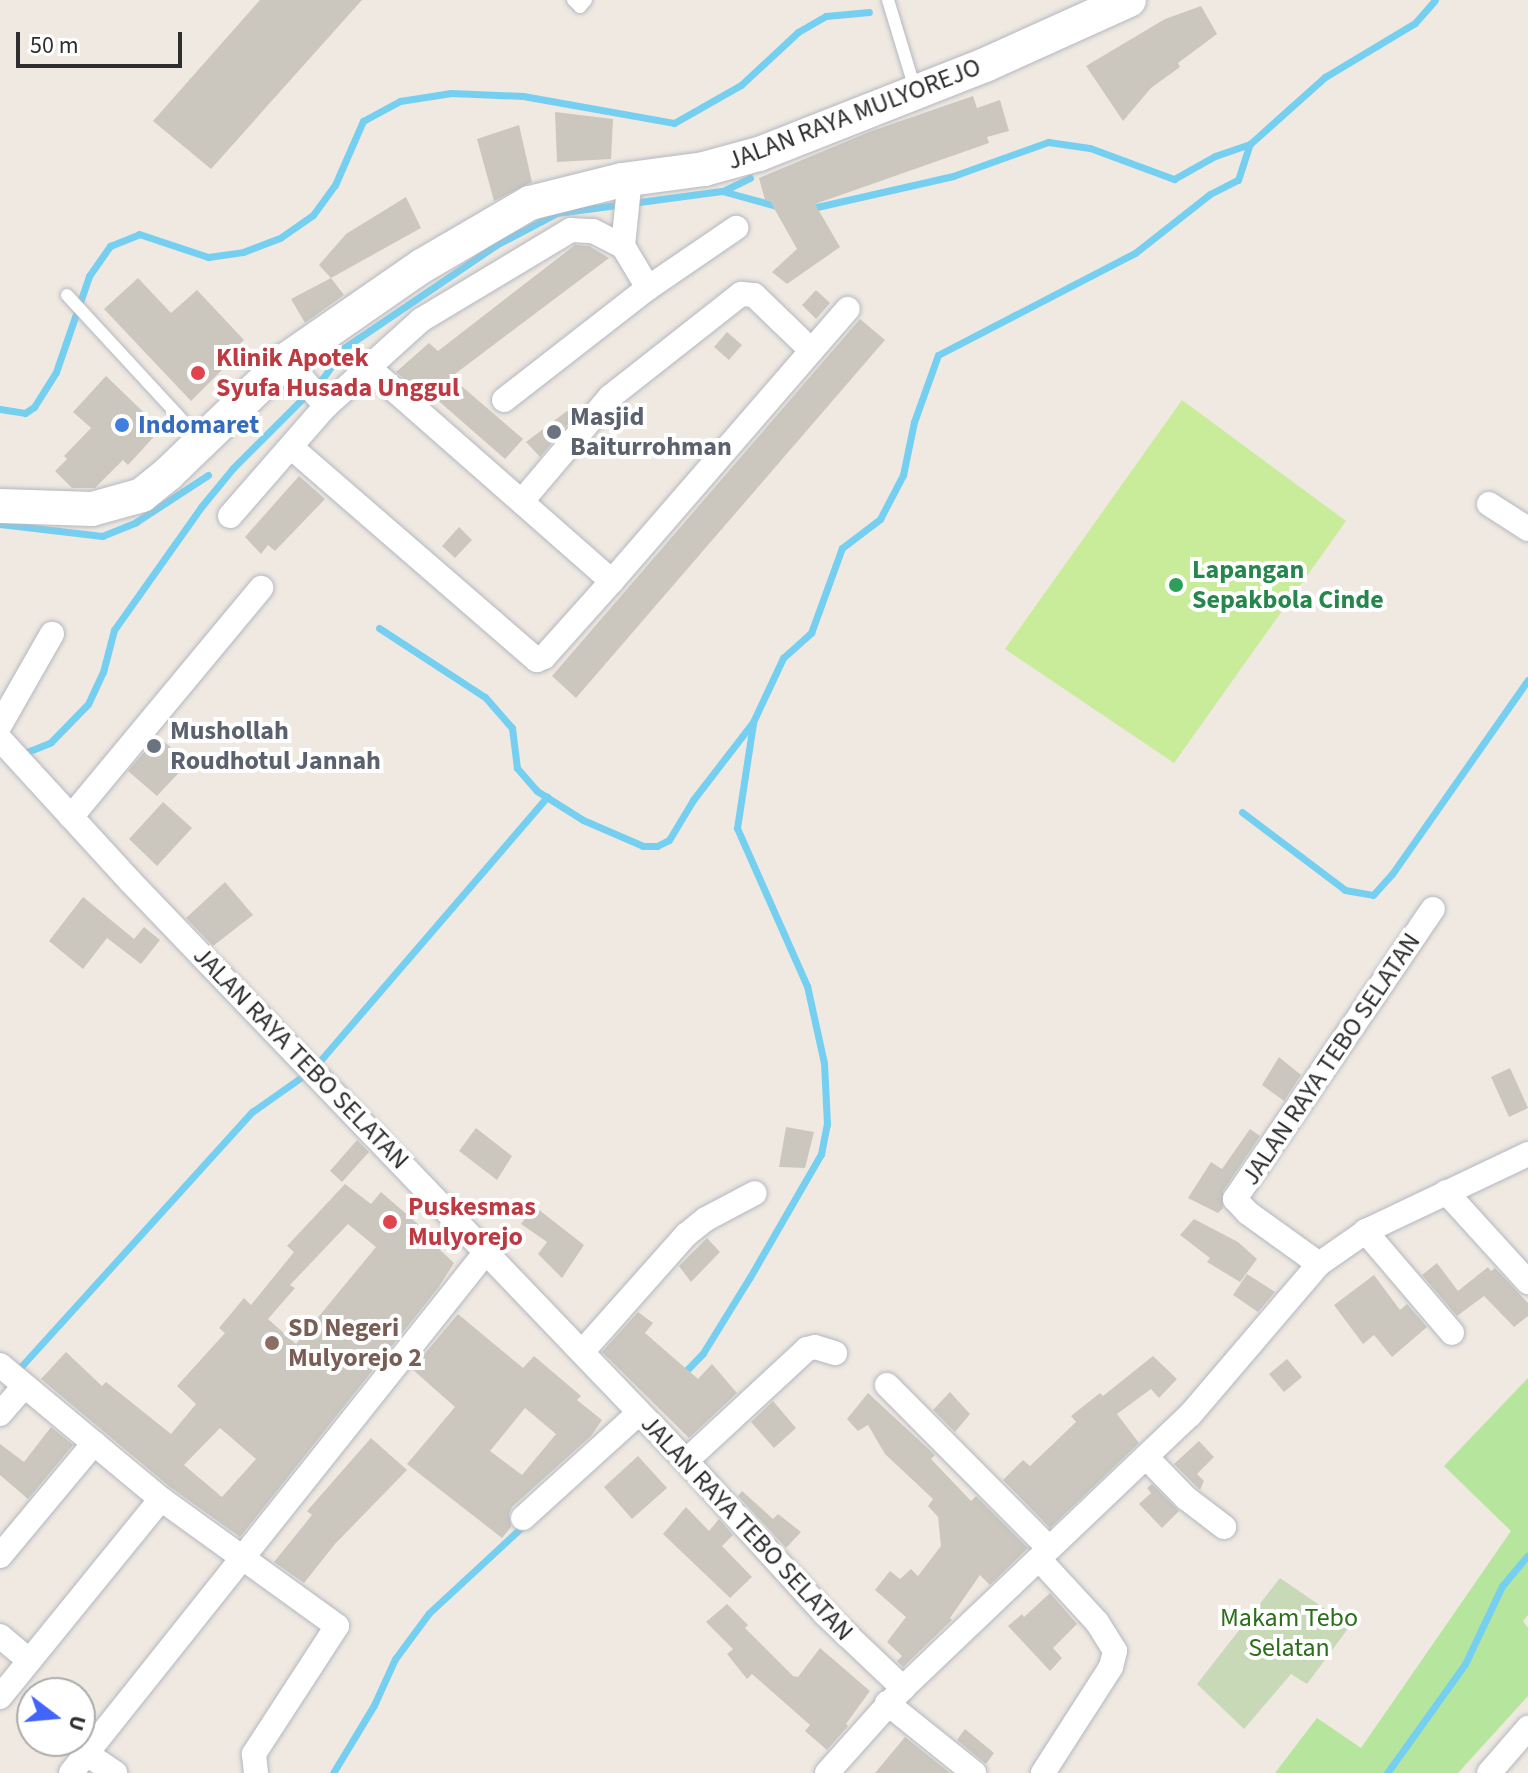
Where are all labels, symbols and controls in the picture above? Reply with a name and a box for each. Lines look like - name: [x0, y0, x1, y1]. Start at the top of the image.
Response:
- scale bar: [20, 16, 186, 66]
- text: 50 m: [30, 28, 79, 63]
- street label: JALAN RAYA MULYOREJO: [723, 51, 985, 177]
- place label: Klinik Apotek Syufa Husada Unggul: [216, 342, 459, 404]
- marker: Klinik Apotek Syufa Husada Unggul: [187, 362, 209, 384]
- place label: Masjid Baiturrohman: [570, 401, 732, 462]
- place label: Indomaret: [138, 409, 259, 441]
- marker: Indomaret: [113, 416, 131, 434]
- marker: Masjid Baiturrohman: [545, 423, 563, 441]
- place label: Lapangan Sepakbola Cinde: [1192, 554, 1384, 616]
- marker: Lapangan Sepakbola Cinde: [1167, 576, 1185, 594]
- place label: Mushollah Roudhotul Jannah: [170, 715, 381, 776]
- marker: Mushollah Roudhotul Jannah: [145, 737, 163, 755]
- street label: JALAN RAYA TEBO SELATAN: [1235, 927, 1427, 1191]
- street label: JALAN RAYA TEBO SELATAN: [186, 940, 416, 1176]
- place label: Puskesmas Mulyorejo: [408, 1191, 536, 1252]
- marker: Puskesmas Mulyorejo: [379, 1211, 401, 1233]
- place label: SD Negeri Mulyorejo 2: [288, 1312, 422, 1374]
- marker: SD Negeri Mulyorejo 2: [263, 1334, 281, 1352]
- street label: JALAN RAYA TEBO SELATAN: [634, 1409, 860, 1647]
- park label: Makam Tebo Selatan: [1220, 1602, 1358, 1664]
- north arrow: [16, 1677, 96, 1757]
- text: U: [60, 1712, 95, 1735]

